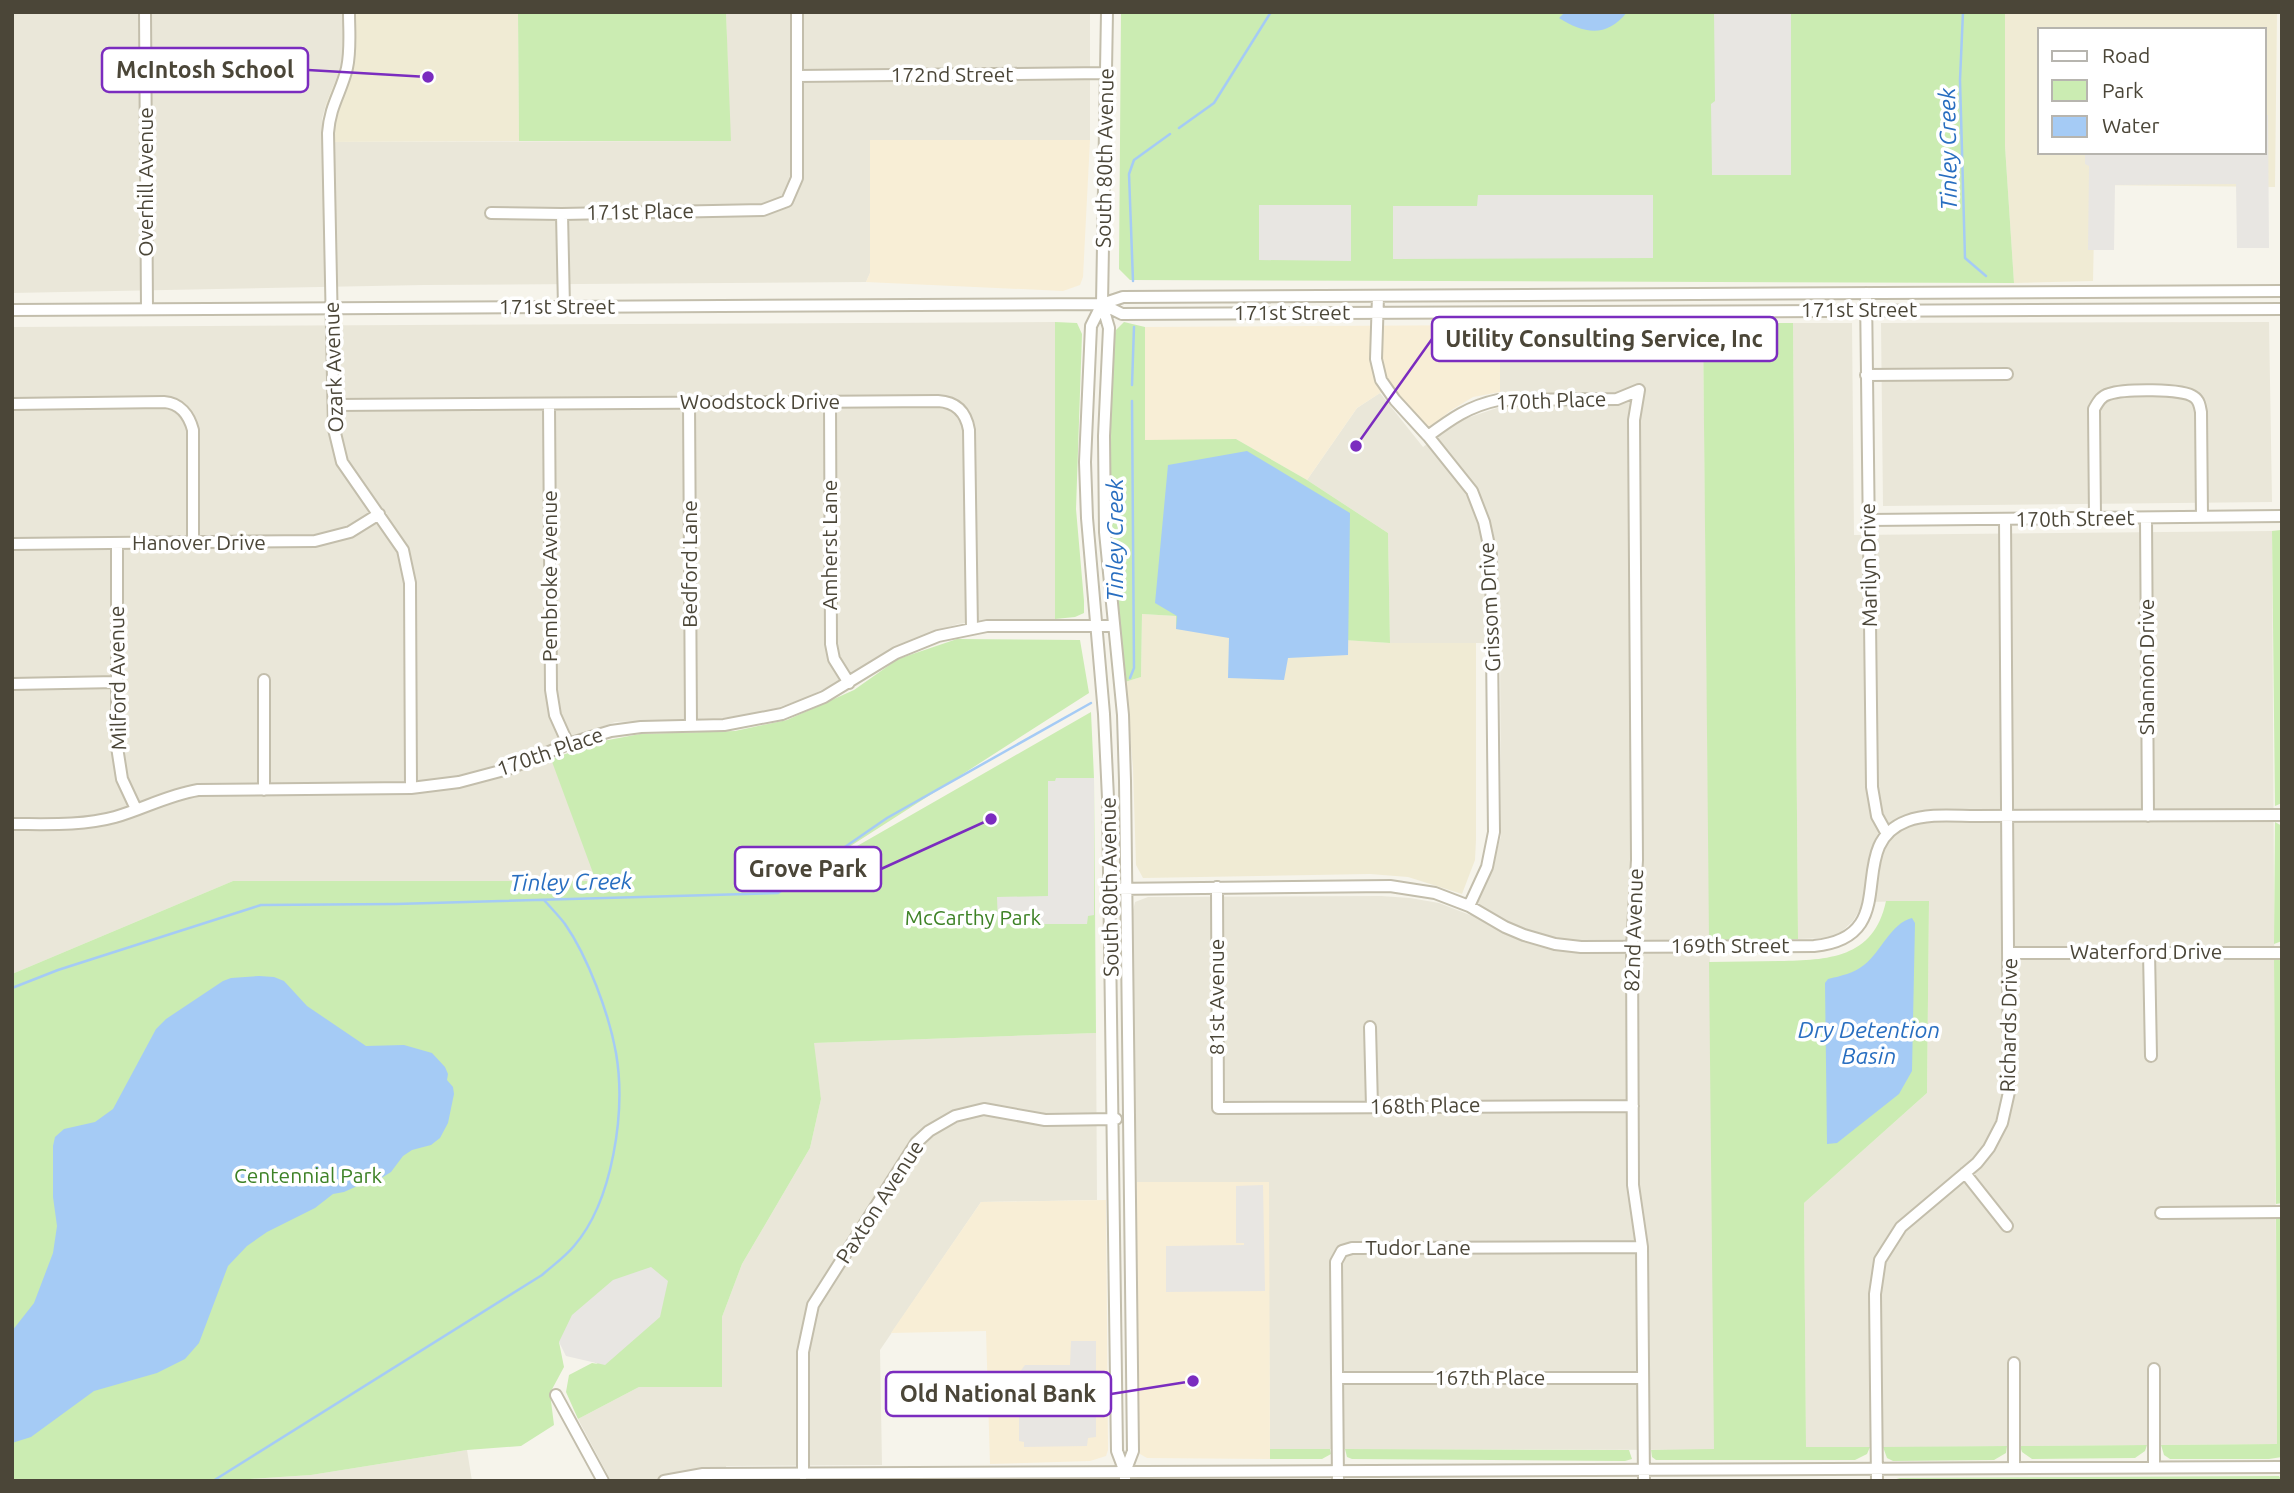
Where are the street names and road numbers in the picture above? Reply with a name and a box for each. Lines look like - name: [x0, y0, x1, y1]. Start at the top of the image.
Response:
- street label: 172nd Street: [890, 62, 1014, 86]
- street label: South 80th Avenue: [1090, 68, 1118, 248]
- street label: Overhill Avenue: [133, 107, 157, 257]
- street label: 171st Place: [586, 198, 694, 224]
- street label: 171st Street: [499, 294, 615, 318]
- street label: 171st Street: [1801, 297, 1917, 321]
- street label: 171st Street: [1234, 300, 1350, 324]
- street label: Ozark Avenue: [319, 301, 347, 433]
- street label: 170th Place: [1495, 386, 1607, 414]
- street label: Woodstock Drive: [680, 389, 840, 413]
- street label: Amherst Lane: [817, 480, 841, 610]
- street label: Pembroke Avenue: [537, 490, 561, 662]
- street label: Bedford Lane: [677, 500, 701, 628]
- street label: Marilyn Drive: [1855, 503, 1881, 627]
- street label: 170th Street: [2015, 505, 2135, 531]
- street label: Hanover Drive: [132, 530, 266, 554]
- street label: Grissom Drive: [1474, 541, 1504, 673]
- street label: Shannon Drive: [2134, 599, 2158, 735]
- street label: Milford Avenue: [104, 605, 130, 751]
- street label: 170th Place: [493, 722, 606, 780]
- street label: South 80th Avenue: [1095, 797, 1123, 977]
- street label: 82nd Avenue: [1619, 868, 1647, 992]
- street label: 169th Street: [1670, 933, 1790, 957]
- street label: 81st Avenue: [1204, 939, 1228, 1055]
- street label: Waterford Drive: [2070, 939, 2222, 963]
- street label: Richards Drive: [1995, 958, 2021, 1092]
- street label: 168th Place: [1369, 1092, 1481, 1118]
- street label: Paxton Avenue: [830, 1135, 928, 1267]
- street label: Tudor Lane: [1365, 1235, 1471, 1259]
- street label: 167th Place: [1435, 1365, 1545, 1389]

